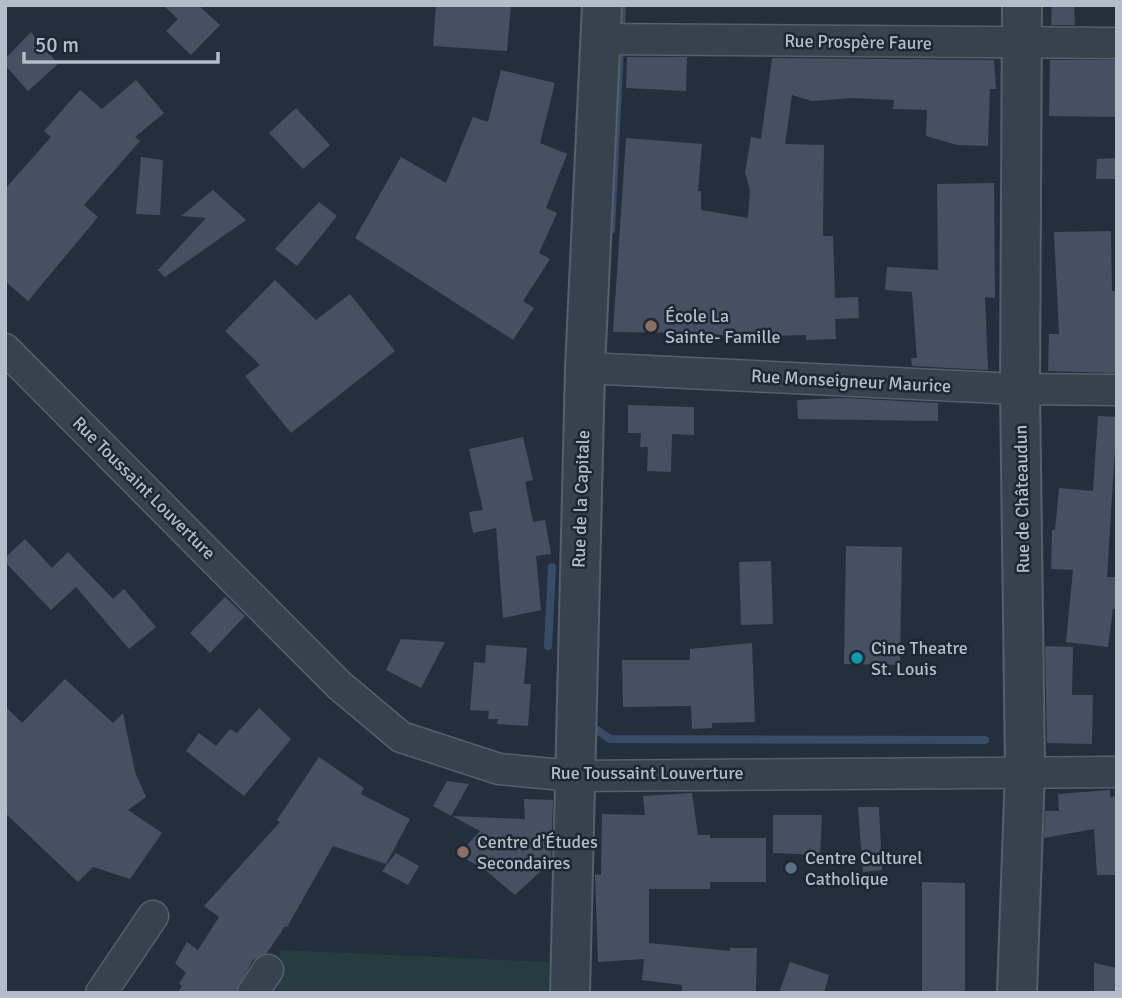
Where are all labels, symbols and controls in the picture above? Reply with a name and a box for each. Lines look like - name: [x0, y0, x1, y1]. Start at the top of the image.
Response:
- scale bar: [24, 21, 219, 65]
- street label: Rue Prospère Faure: [784, 30, 932, 54]
- text: 50 m: [35, 32, 79, 58]
- place label: École La Sainte- Famille: [665, 305, 781, 348]
- marker: École La Sainte- Famille: [643, 318, 659, 334]
- street label: Rue Monseigneur Maurice: [750, 365, 952, 397]
- street label: Rue Toussaint Louverture: [68, 412, 220, 564]
- street label: Rue de Châteaudun: [1010, 425, 1034, 573]
- street label: Rue de la Capitale: [568, 430, 594, 568]
- place label: Cine Theatre St. Louis: [871, 637, 968, 680]
- marker: Cine Theatre St. Louis: [849, 650, 865, 666]
- street label: Rue Toussaint Louverture: [550, 762, 744, 784]
- place label: Centre d'Études Secondaires: [477, 831, 598, 874]
- marker: Centre d'Études Secondaires: [455, 844, 471, 860]
- place label: Centre Culturel Catholique: [805, 847, 922, 890]
- marker: Centre Culturel Catholique: [783, 860, 799, 876]

